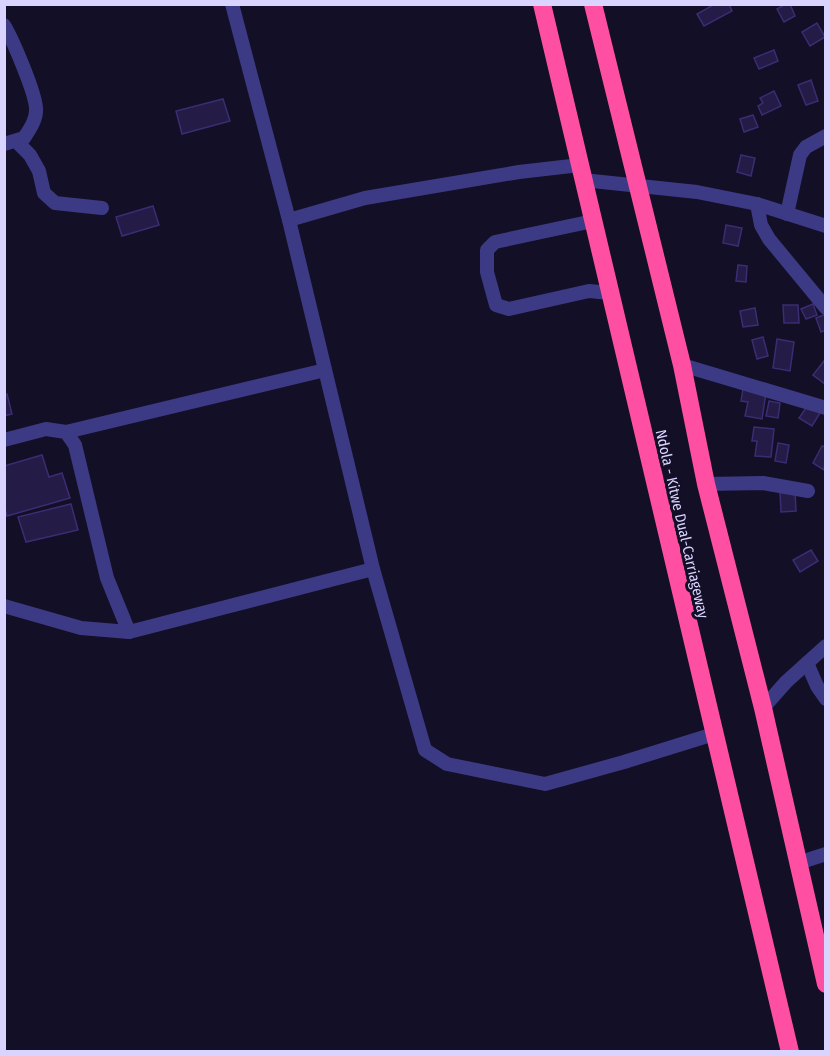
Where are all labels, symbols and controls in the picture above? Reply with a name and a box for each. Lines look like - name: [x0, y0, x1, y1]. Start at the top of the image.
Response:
- street label: Ndola - Kitwe Dual-Carriageway: [651, 428, 713, 620]

